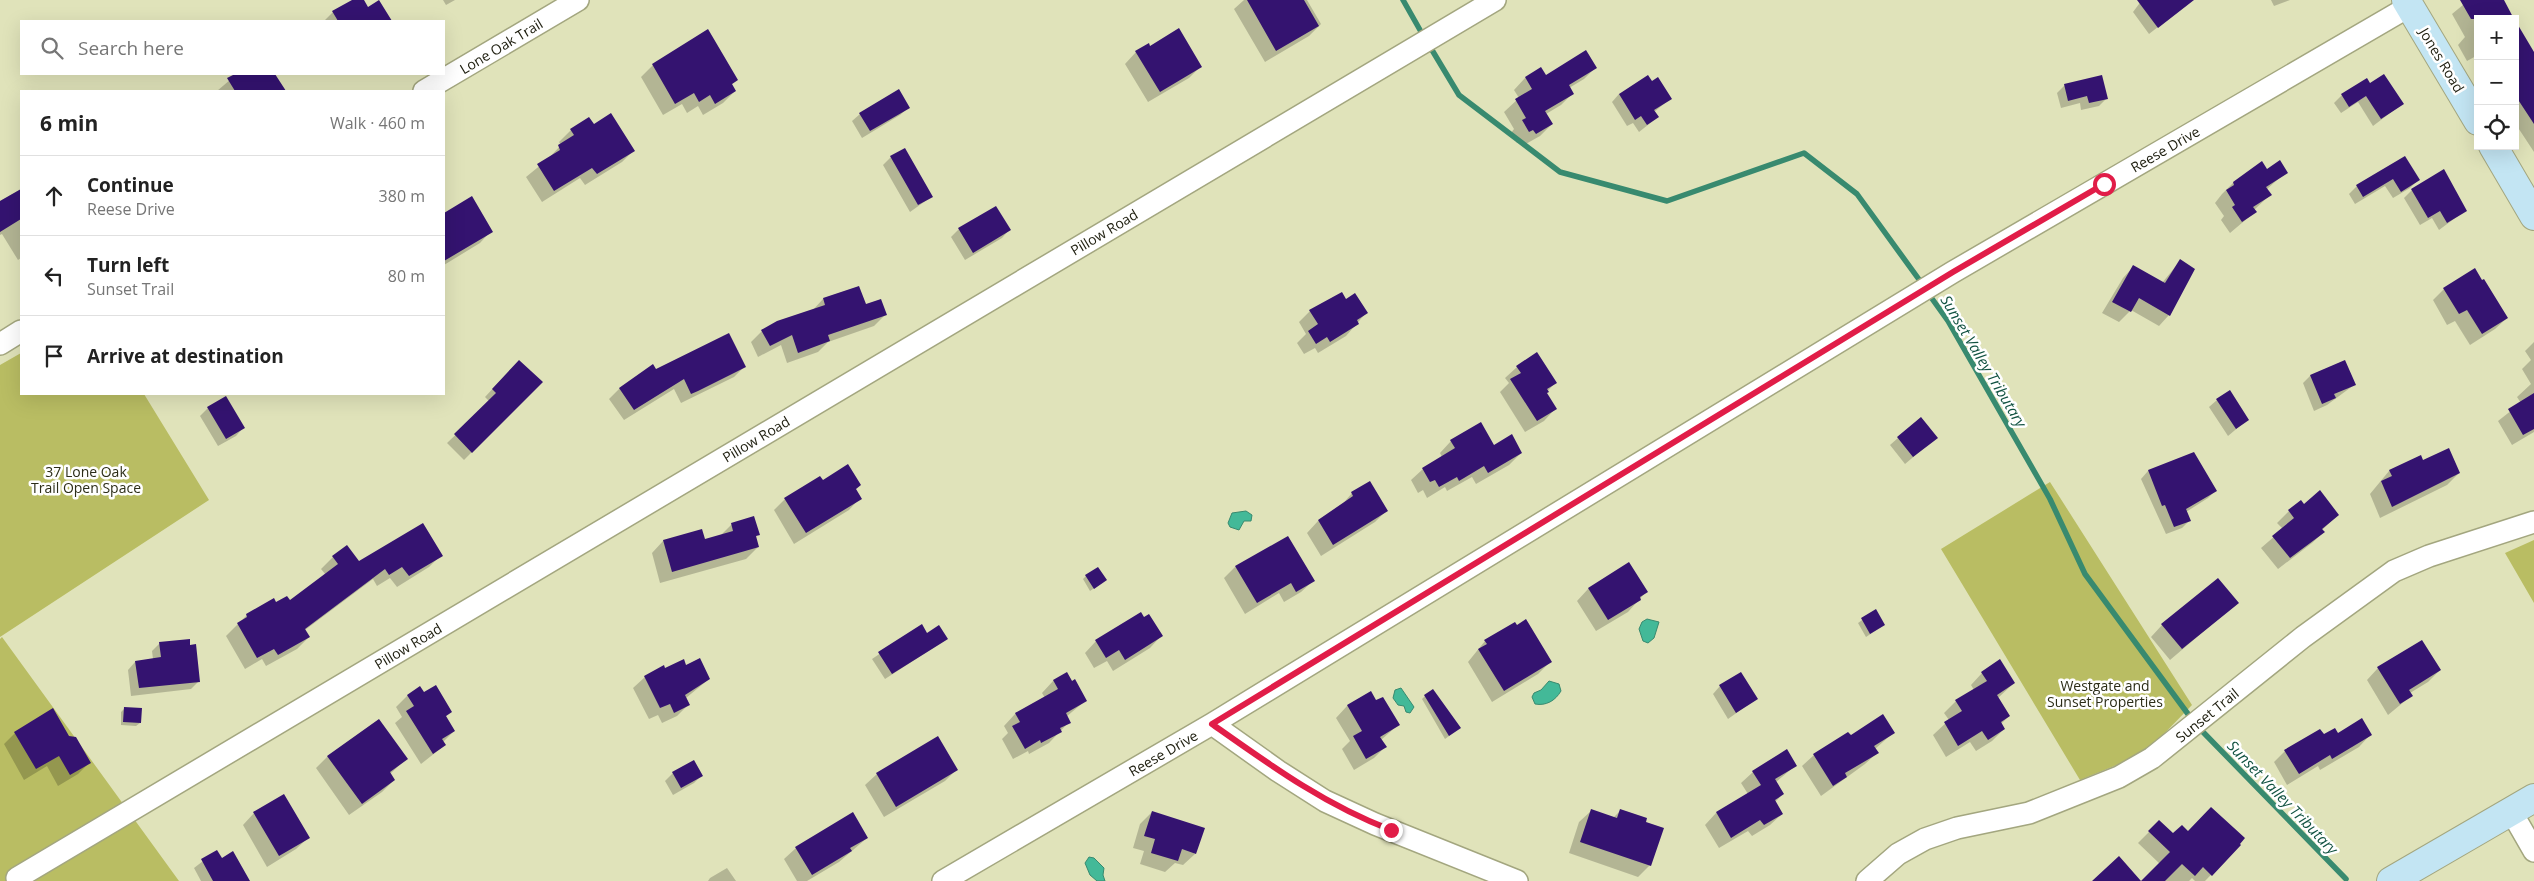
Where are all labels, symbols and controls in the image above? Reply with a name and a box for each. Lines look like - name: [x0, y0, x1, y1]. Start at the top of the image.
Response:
- street label: Lone Oak Trail: [456, 14, 546, 78]
- map controls: [2474, 15, 2519, 150]
- button: +: [2474, 15, 2519, 60]
- search box: [20, 20, 445, 75]
- street label: Jones Road: [2414, 22, 2469, 96]
- icon: search: [38, 34, 66, 62]
- text: Search here: [78, 35, 184, 61]
- button: −: [2474, 60, 2519, 105]
- button: locate: [2474, 105, 2519, 150]
- text: 6 min: [40, 109, 98, 137]
- text: Walk · 460 m: [330, 112, 425, 134]
- street label: Reese Drive: [2127, 122, 2203, 176]
- text: Continue: [87, 172, 174, 198]
- route start: [2093, 173, 2116, 196]
- icon: ahead: [40, 182, 68, 210]
- text: 380 m: [379, 185, 425, 207]
- text: Reese Drive: [87, 198, 175, 220]
- street label: Pillow Road: [1067, 204, 1141, 260]
- text: Turn left: [87, 252, 169, 278]
- icon: left: [40, 262, 68, 290]
- text: 80 m: [388, 265, 425, 287]
- text: Sunset Trail: [87, 278, 174, 300]
- water label: Sunset Valley Tributary: [1937, 291, 2032, 432]
- icon: arrive: [40, 342, 68, 370]
- text: Arrive at destination: [87, 343, 284, 369]
- street label: Pillow Road: [719, 411, 793, 467]
- park label: 37 Lone Oak Trail Open Space: [31, 462, 141, 497]
- street label: Pillow Road: [371, 618, 445, 674]
- park label: Westgate and Sunset Properties: [2047, 676, 2163, 711]
- street label: Sunset Trail: [2171, 684, 2243, 746]
- street label: Reese Drive: [1125, 726, 1201, 780]
- water label: Sunset Valley Tributary: [2223, 736, 2343, 859]
- route end: [1380, 819, 1403, 842]

